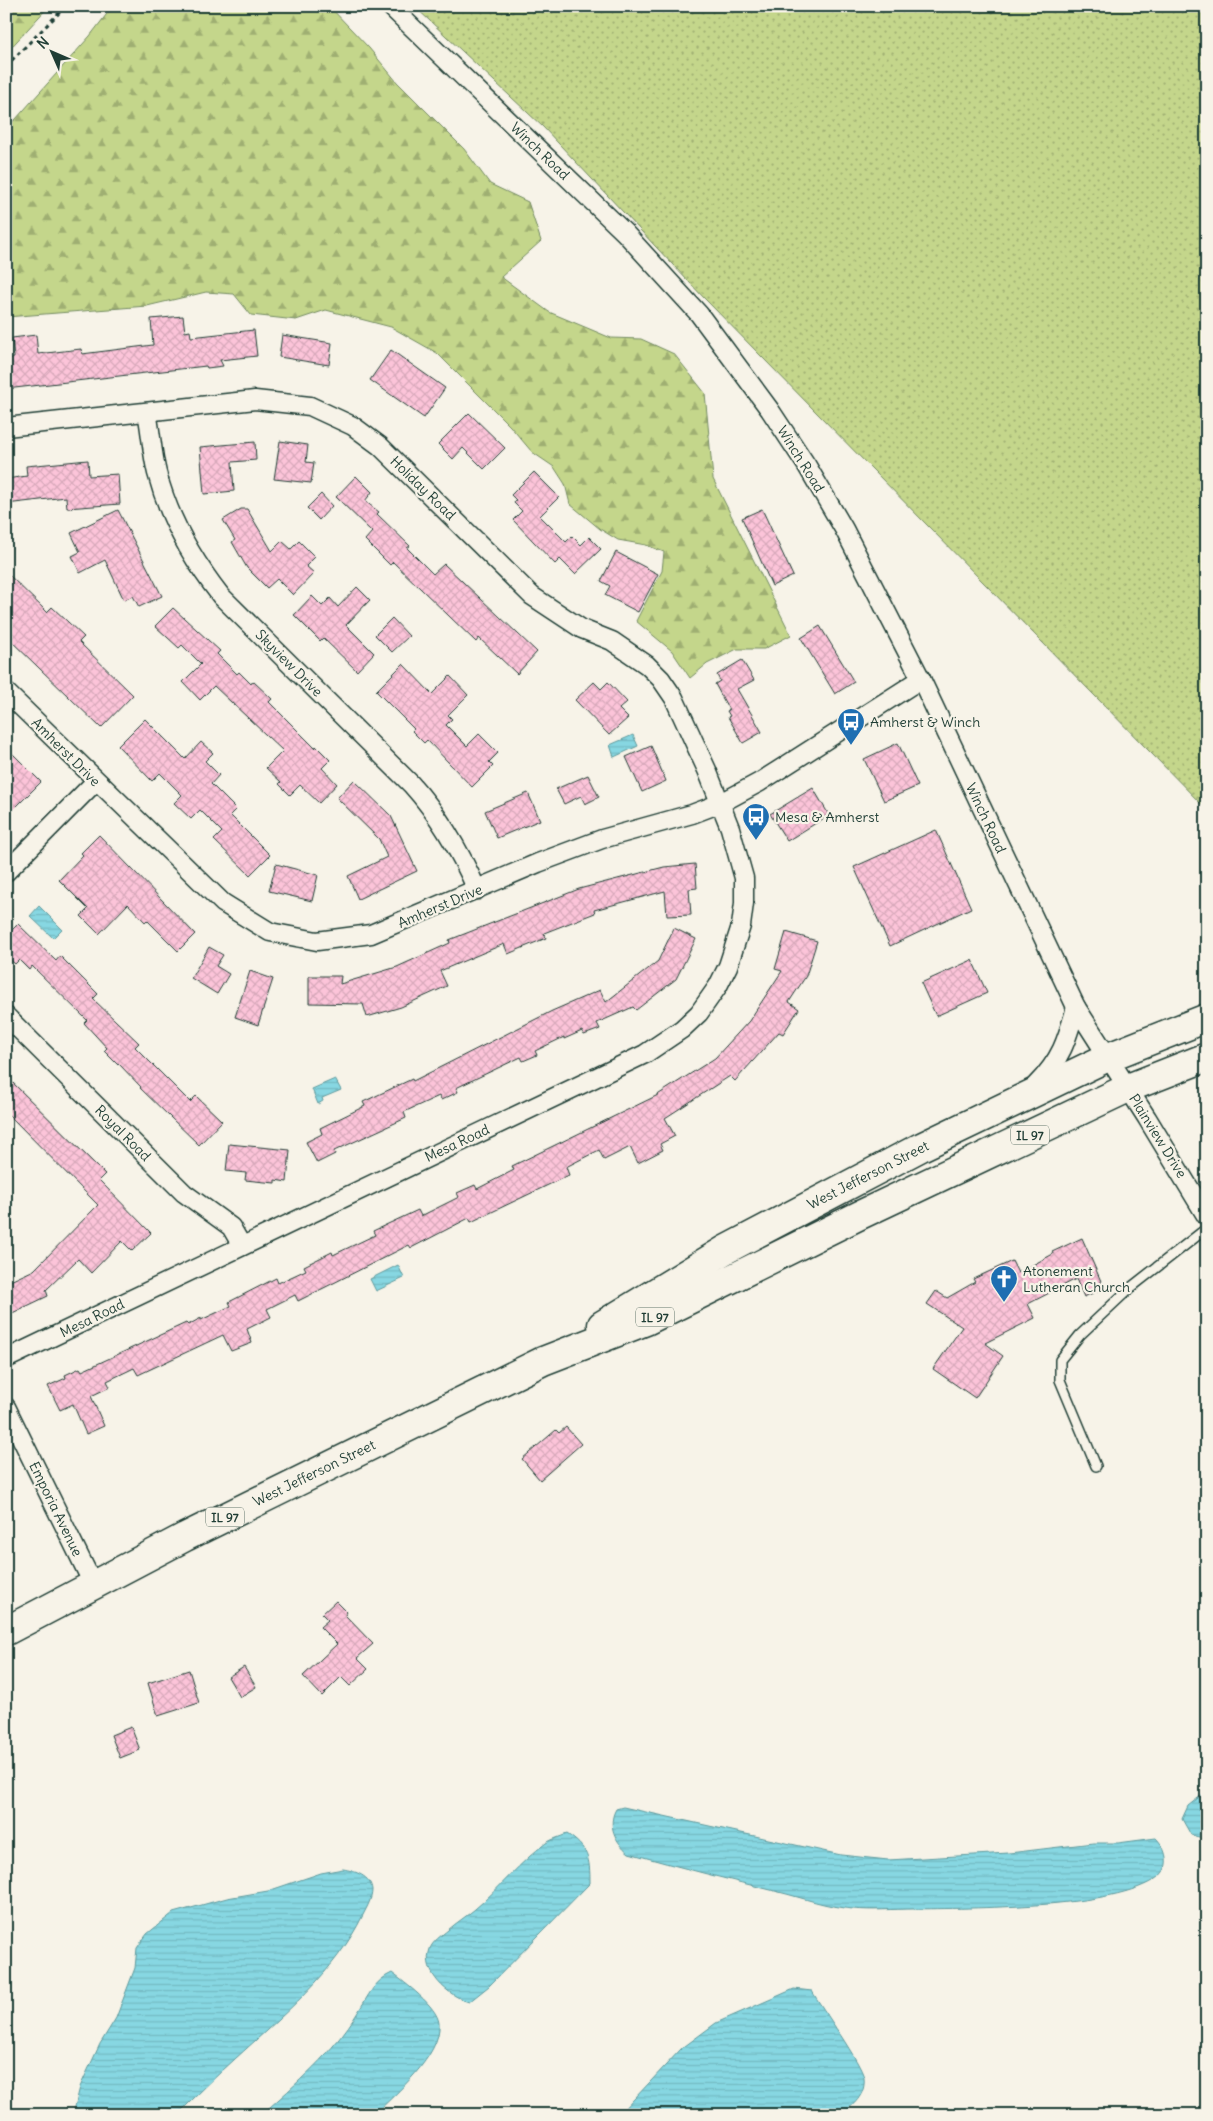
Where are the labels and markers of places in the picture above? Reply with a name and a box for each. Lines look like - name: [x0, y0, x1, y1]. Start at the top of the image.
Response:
- bus stop icon: Amherst & Winch: [836, 707, 866, 746]
- place label: Amherst & Winch: [870, 713, 980, 731]
- bus stop icon: Mesa & Amherst: [741, 802, 771, 841]
- place label: Mesa & Amherst: [775, 808, 880, 826]
- place label: Atonement Lutheran Church: [1023, 1262, 1130, 1296]
- church icon: Atonement Lutheran Church: [989, 1264, 1019, 1303]

